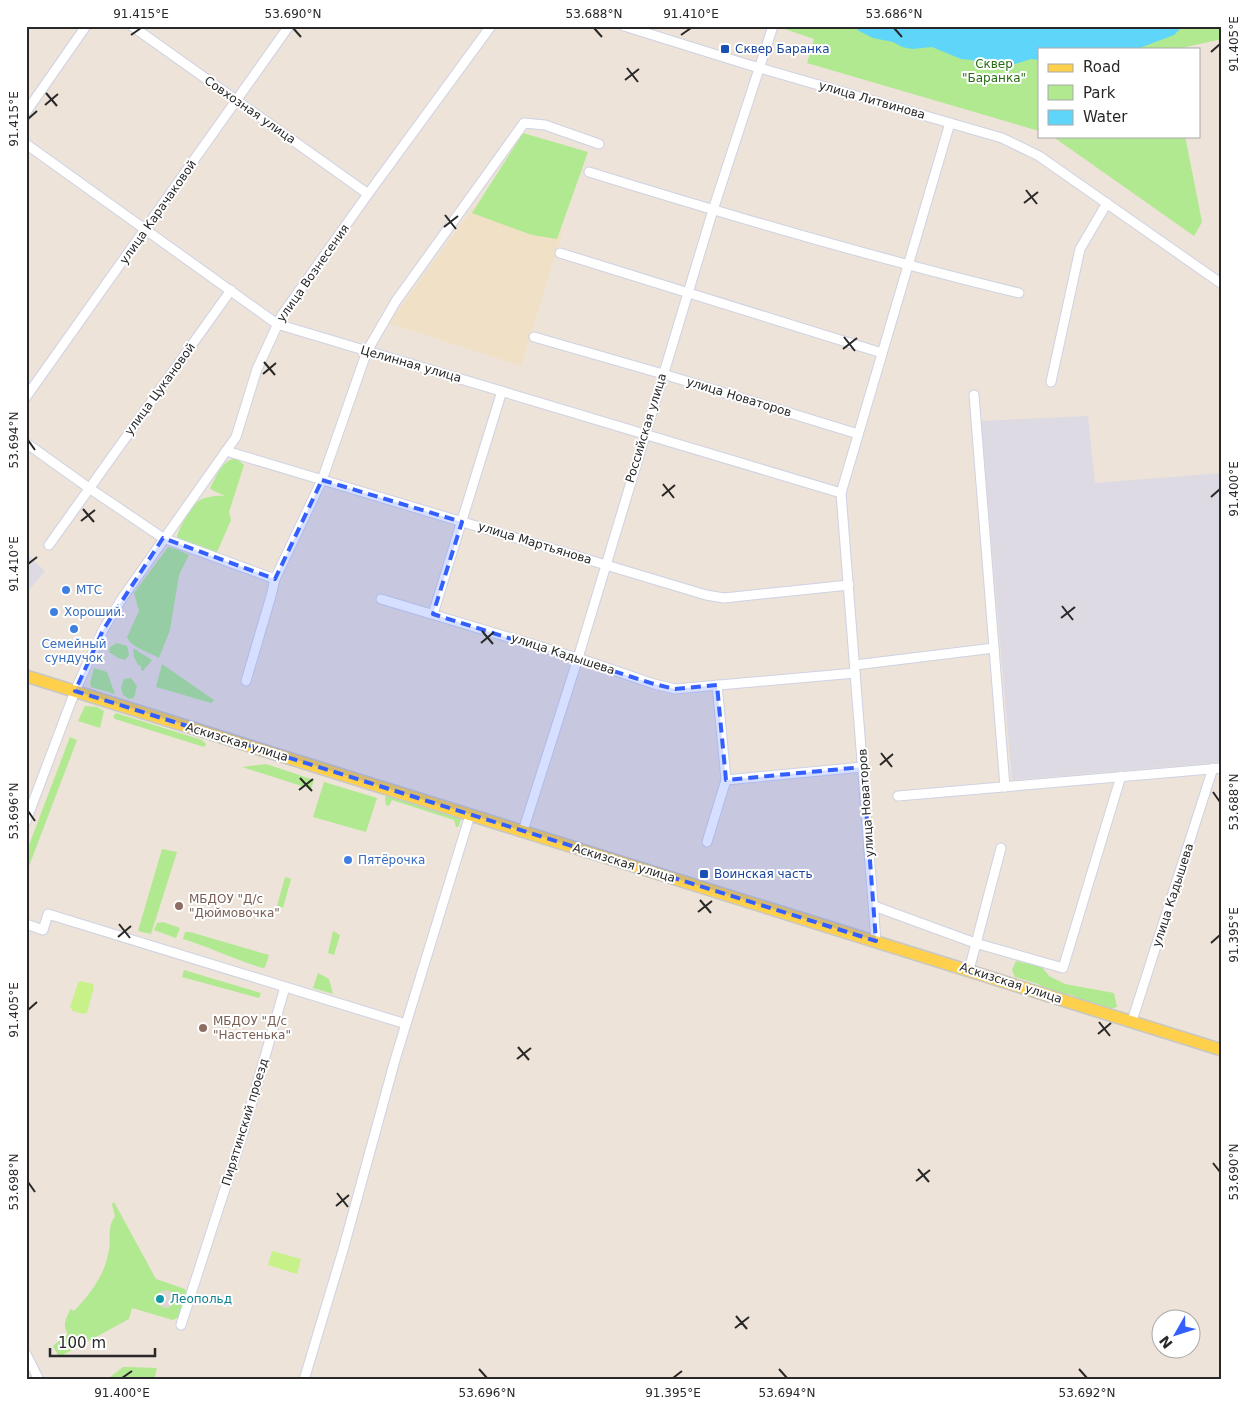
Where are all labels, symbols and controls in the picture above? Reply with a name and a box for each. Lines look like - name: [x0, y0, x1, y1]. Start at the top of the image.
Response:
- text: 91.415°E: [113, 7, 169, 21]
- text: 53.690°N: [265, 7, 321, 21]
- text: 53.688°N: [566, 7, 622, 21]
- text: 91.410°E: [663, 7, 719, 21]
- text: 53.686°N: [866, 7, 922, 21]
- text: 91.405°E: [1227, 16, 1241, 72]
- place label: Сквер Баранка: [735, 42, 830, 56]
- marker: Сквер Баранка: [719, 43, 731, 55]
- legend: [1038, 48, 1200, 138]
- park label: Сквер "Баранка": [962, 57, 1026, 85]
- text: Road: [1083, 58, 1121, 76]
- street label: Совхозная улица: [202, 73, 298, 147]
- street label: улица Литвинова: [817, 78, 927, 122]
- text: Park: [1083, 84, 1116, 102]
- text: 91.415°E: [7, 91, 21, 147]
- text: Water: [1083, 108, 1128, 126]
- street label: улица Карачаковой: [117, 157, 199, 267]
- street label: улица Вознесения: [274, 221, 352, 325]
- street label: улица Цукановой: [122, 340, 198, 438]
- street label: Целинная улица: [359, 343, 463, 385]
- street label: Российская улица: [623, 372, 669, 484]
- street label: улица Новаторов: [685, 374, 793, 420]
- text: 53.694°N: [7, 412, 21, 468]
- text: 91.400°E: [1227, 461, 1241, 517]
- street label: улица Мартьянова: [476, 519, 594, 567]
- text: 91.410°E: [7, 536, 21, 592]
- place label: МТС: [76, 583, 102, 597]
- marker: МТС: [60, 584, 72, 596]
- place label: Хороший.: [64, 605, 125, 619]
- marker: Хороший.: [48, 606, 60, 618]
- marker: Семейный сундучок: [68, 623, 80, 635]
- street label: улица Кадышева: [509, 631, 617, 677]
- place label: Семейный сундучок: [41, 637, 107, 665]
- street label: Аскизская улица: [184, 720, 290, 764]
- street label: улица Новаторов: [855, 748, 877, 858]
- text: 53.688°N: [1227, 774, 1241, 830]
- text: 53.696°N: [7, 783, 21, 839]
- street label: Аскизская улица: [571, 841, 677, 885]
- street label: улица Кадышева: [1150, 841, 1196, 949]
- place label: Пятёрочка: [358, 853, 425, 867]
- marker: Пятёрочка: [342, 854, 354, 866]
- place label: Воинская часть: [714, 867, 813, 881]
- marker: Воинская часть: [698, 868, 710, 880]
- place label: МБДОУ "Д/с "Дюймовочка": [189, 892, 280, 920]
- marker: МБДОУ "Д/с "Дюймовочка": [173, 900, 185, 912]
- text: 91.395°E: [1227, 907, 1241, 963]
- street label: Аскизская улица: [958, 960, 1064, 1006]
- text: 91.405°E: [7, 982, 21, 1038]
- place label: МБДОУ "Д/с "Настенька": [213, 1014, 291, 1042]
- marker: МБДОУ "Д/с "Настенька": [197, 1022, 209, 1034]
- street label: Пирятинский проезд: [219, 1057, 271, 1187]
- text: 53.690°N: [1227, 1144, 1241, 1200]
- text: 53.698°N: [7, 1154, 21, 1210]
- place label: Леопольд: [170, 1292, 232, 1306]
- marker: Леопольд: [154, 1293, 166, 1305]
- north arrow: [1150, 1308, 1200, 1358]
- scale bar: [50, 1326, 155, 1358]
- text: N: [1156, 1333, 1176, 1352]
- text: 100 m: [58, 1334, 106, 1352]
- text: 91.400°E: [94, 1386, 150, 1400]
- text: 53.696°N: [459, 1386, 515, 1400]
- text: 91.395°E: [645, 1386, 701, 1400]
- text: 53.694°N: [759, 1386, 815, 1400]
- text: 53.692°N: [1059, 1386, 1115, 1400]

